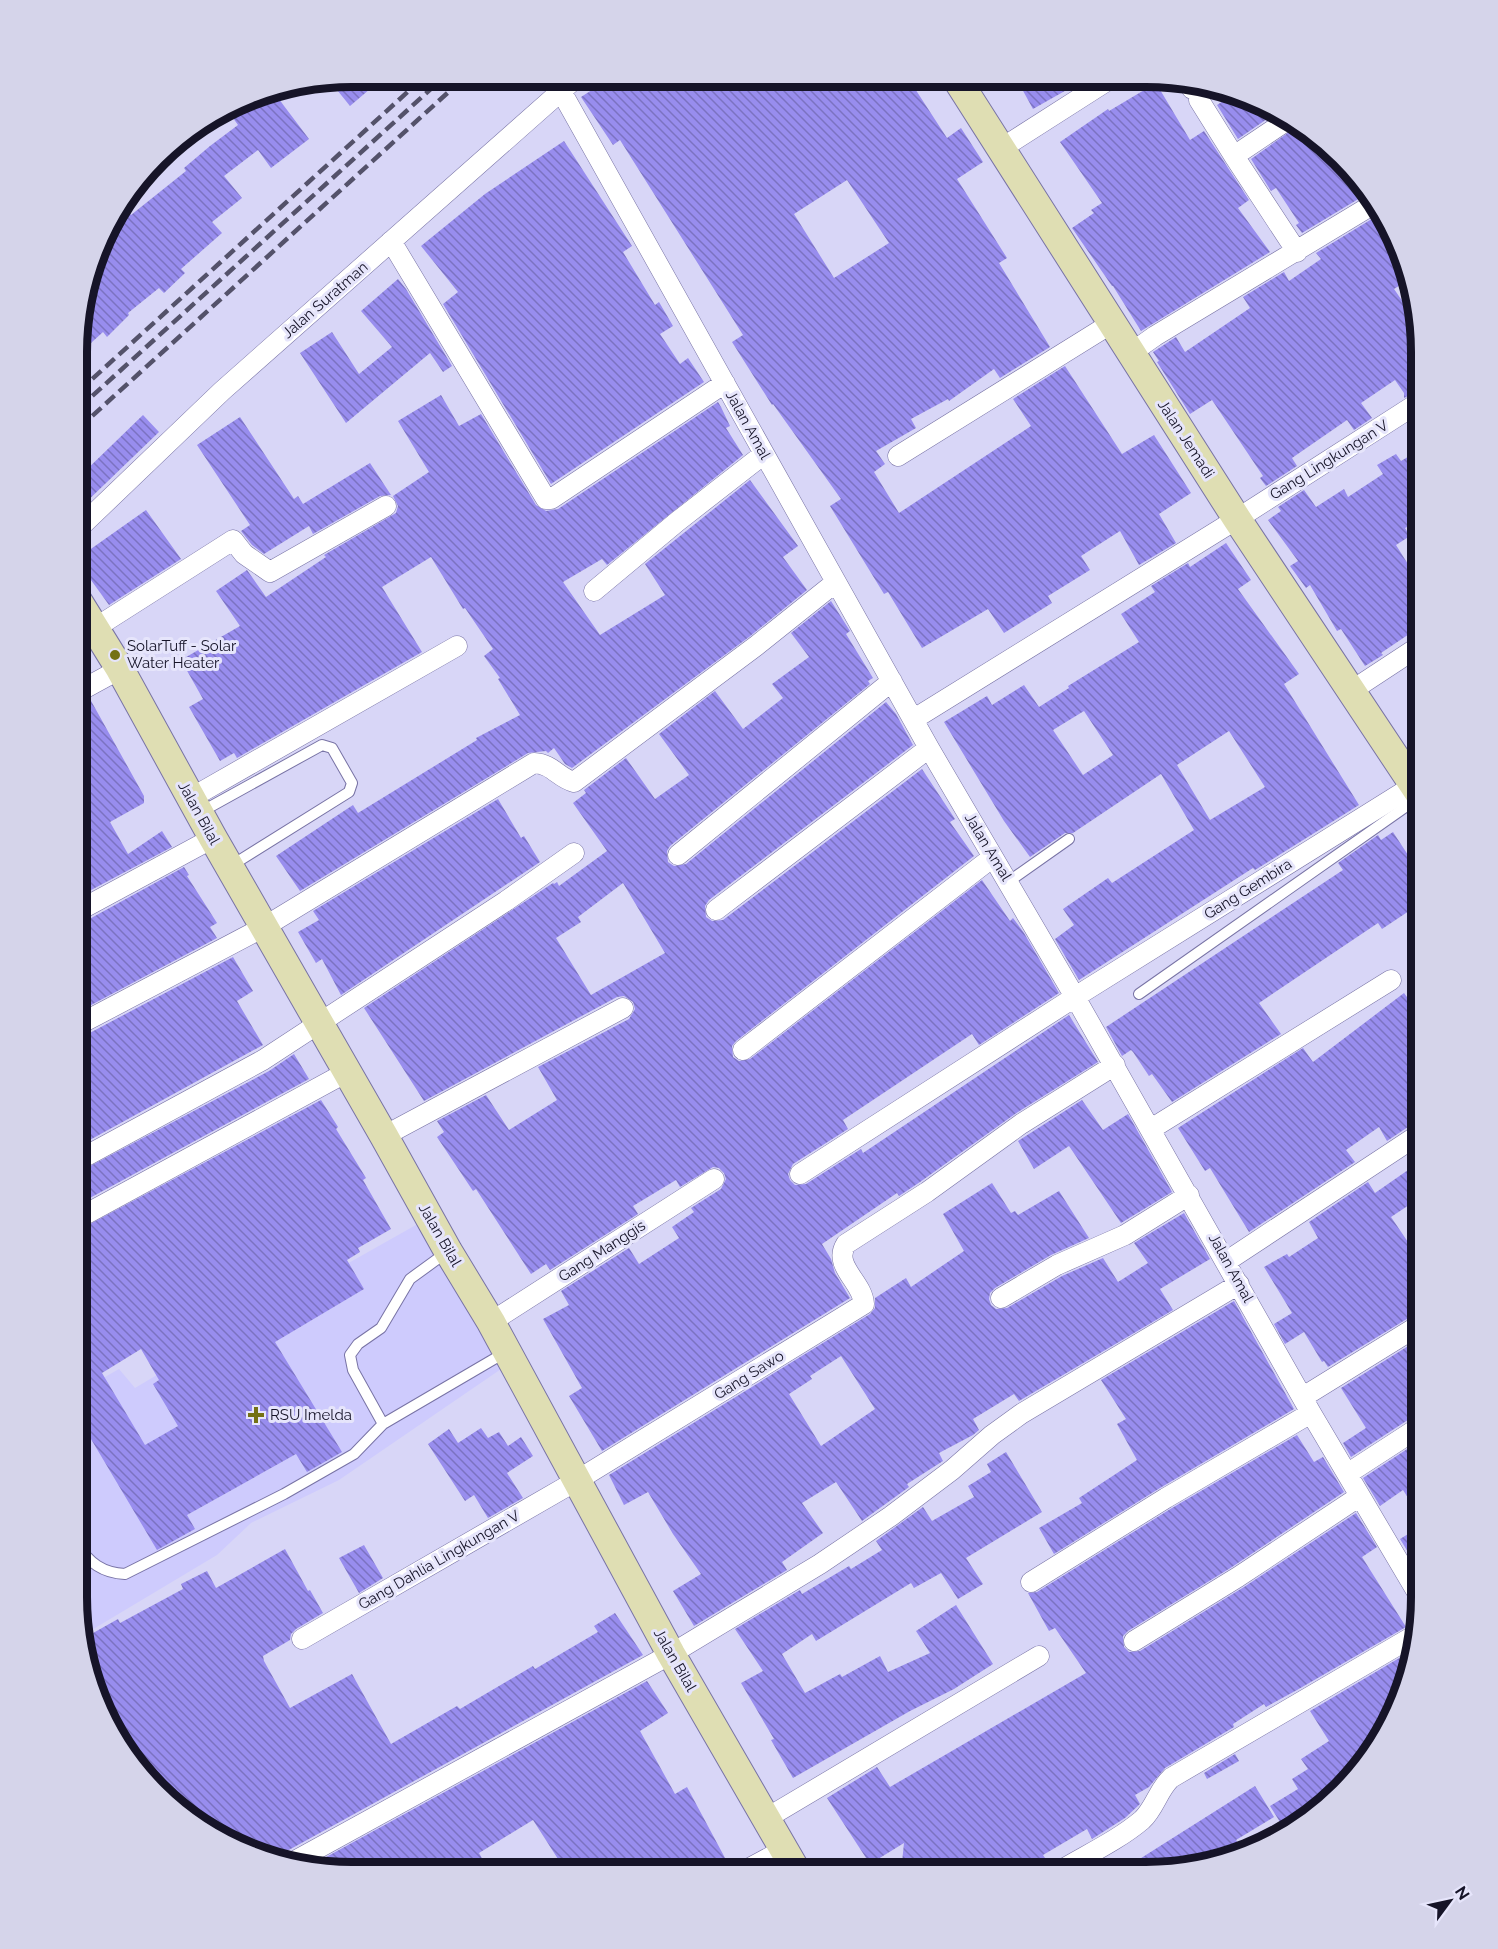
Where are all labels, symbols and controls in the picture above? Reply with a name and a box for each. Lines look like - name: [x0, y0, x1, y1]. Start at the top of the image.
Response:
- street label: Jalan Suratman: [279, 258, 371, 342]
- street label: Jalan Amal: [722, 387, 775, 463]
- street label: Jalan Jemadi: [1154, 396, 1218, 482]
- street label: Gang Lingkungan V: [1267, 416, 1391, 504]
- place label: SolarTuff - Solar Water Heater: [127, 637, 237, 672]
- marker: SolarTuff - Solar Water Heater: [108, 648, 122, 662]
- street label: Jalan Bilal: [174, 778, 224, 849]
- street label: Jalan Amal: [961, 810, 1016, 885]
- street label: Gang Gembira: [1201, 855, 1295, 923]
- street label: Jalan Bilal: [415, 1200, 466, 1270]
- street label: Gang Manggis: [555, 1216, 649, 1286]
- street label: Jalan Amal: [1205, 1230, 1258, 1306]
- street label: Gang Sawo: [711, 1346, 787, 1403]
- marker: RSU Imelda: [247, 1406, 265, 1424]
- place label: RSU Imelda: [270, 1406, 352, 1424]
- street label: Gang Dahlia Lingkungan V: [355, 1506, 523, 1614]
- street label: Jalan Bilal: [650, 1625, 701, 1695]
- north arrow: [1420, 1871, 1480, 1931]
- text: N: [1451, 1883, 1473, 1903]

